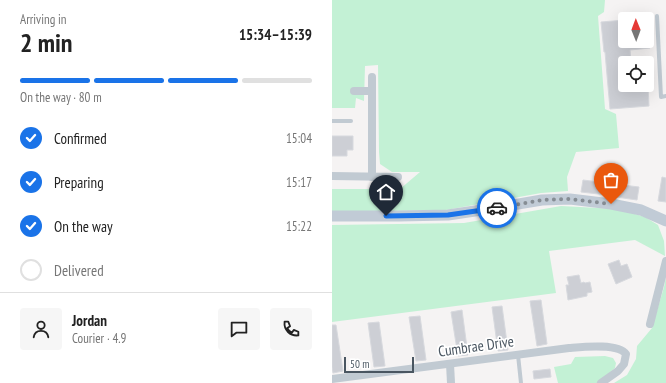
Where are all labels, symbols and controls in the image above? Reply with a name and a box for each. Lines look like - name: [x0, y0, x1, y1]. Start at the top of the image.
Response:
- text: Arriving in: [20, 11, 67, 28]
- north arrow: [618, 12, 654, 48]
- map controls: [618, 12, 654, 92]
- text: 15:34–15:39: [239, 25, 312, 44]
- text: 2 min: [20, 26, 73, 59]
- button: locate: [618, 56, 654, 92]
- text: On the way · 80 m: [20, 89, 102, 106]
- icon: check: [20, 127, 42, 149]
- text: Confirmed: [54, 129, 107, 148]
- text: 15:04: [286, 130, 312, 147]
- pin: [594, 163, 628, 204]
- icon: bag: [600, 169, 622, 191]
- icon: check: [20, 171, 42, 193]
- text: Preparing: [54, 173, 104, 192]
- text: 15:17: [286, 174, 312, 191]
- pin: [369, 175, 403, 216]
- icon: home: [375, 181, 397, 203]
- courier: [477, 188, 517, 228]
- icon: car: [486, 197, 508, 219]
- icon: check: [20, 215, 42, 237]
- text: On the way: [54, 217, 113, 236]
- text: 15:22: [286, 218, 312, 235]
- text: Delivered: [54, 261, 104, 280]
- button: person: [20, 308, 62, 350]
- button: chat: [218, 308, 260, 350]
- button: phone: [270, 308, 312, 350]
- text: Jordan: [72, 311, 107, 330]
- text: Courier · 4.9: [72, 330, 126, 347]
- street label: Cumbrae Drive: [437, 331, 515, 361]
- scale bar: [344, 355, 414, 374]
- text: 50 m: [350, 357, 369, 371]

